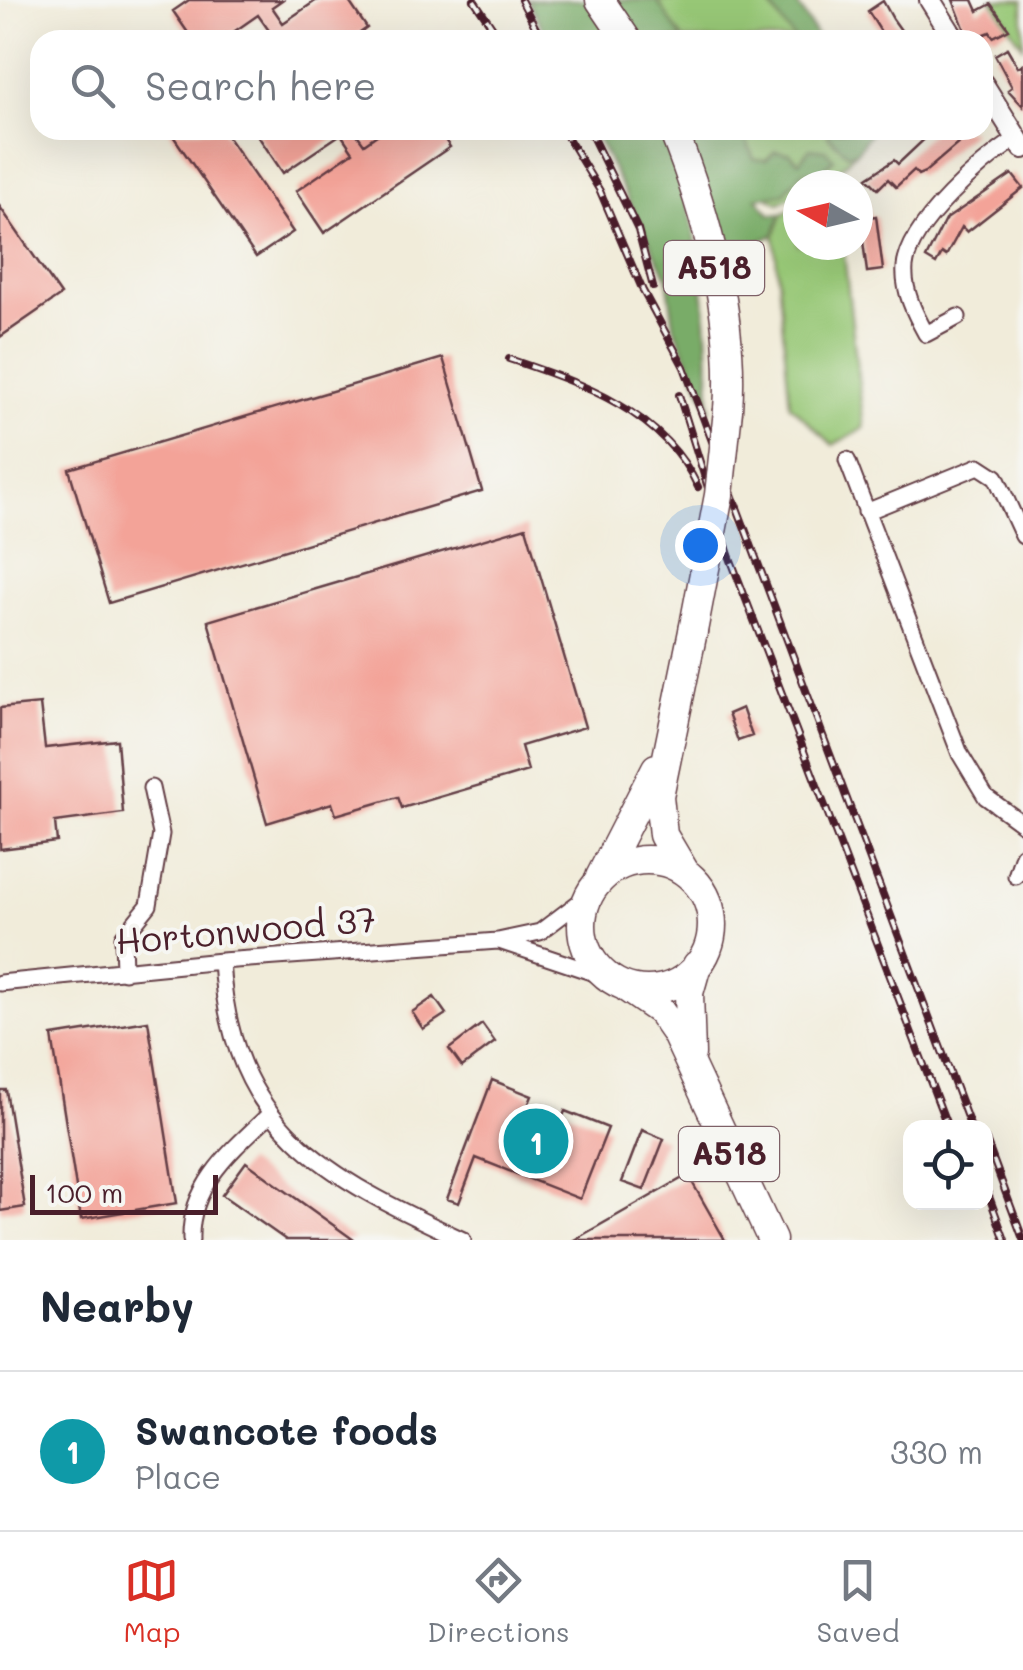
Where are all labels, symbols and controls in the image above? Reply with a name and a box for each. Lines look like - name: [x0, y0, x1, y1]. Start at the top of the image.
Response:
- search box: [30, 30, 993, 140]
- icon: search: [65, 58, 120, 113]
- text: Search here: [145, 60, 376, 110]
- north arrow: [783, 170, 873, 260]
- road number: A518: [664, 241, 764, 295]
- your location: [675, 520, 726, 571]
- street label: Hortonwood 37: [114, 895, 378, 963]
- pin: 1: [504, 1104, 568, 1178]
- map controls: [903, 1120, 993, 1210]
- button: locate: [903, 1120, 993, 1210]
- road number: A518: [679, 1127, 779, 1181]
- scale bar: [30, 1170, 218, 1214]
- text: 100 m: [45, 1174, 123, 1210]
- text: Nearby: [40, 1278, 194, 1333]
- text: Swancote foods: [135, 1405, 438, 1455]
- text: 1: [65, 1430, 80, 1472]
- text: 330 m: [890, 1430, 983, 1472]
- text: Place: [135, 1455, 221, 1497]
- tab: Map: [123, 1553, 180, 1649]
- tab: Directions: [427, 1553, 570, 1649]
- tab: Saved: [816, 1553, 900, 1649]

